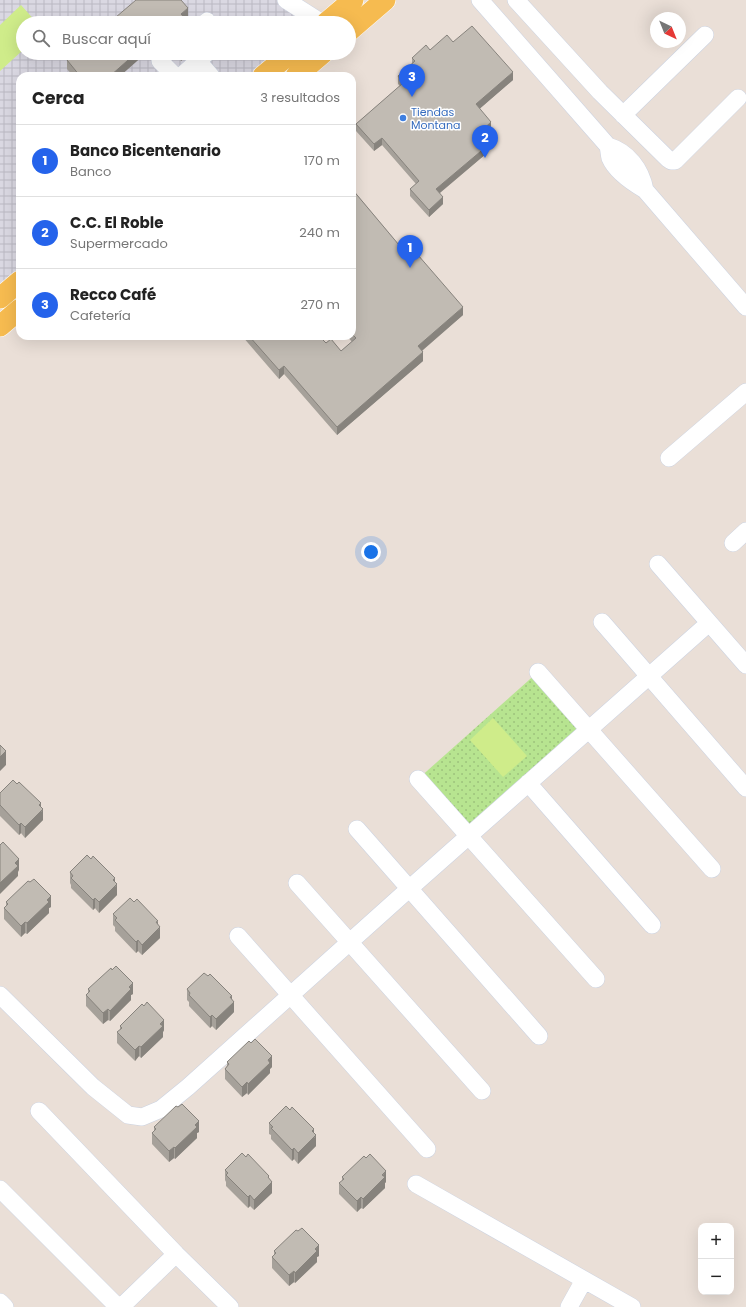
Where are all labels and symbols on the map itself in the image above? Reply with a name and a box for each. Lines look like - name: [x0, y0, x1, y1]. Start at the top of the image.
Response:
- north arrow: [650, 12, 686, 48]
- pin: 3: [399, 64, 425, 97]
- place label: Tiendas Montana: [411, 104, 460, 133]
- marker: Tiendas Montana: [398, 113, 408, 123]
- pin: 2: [472, 125, 498, 158]
- pin: 1: [397, 235, 423, 268]
- your location: [361, 542, 381, 562]

